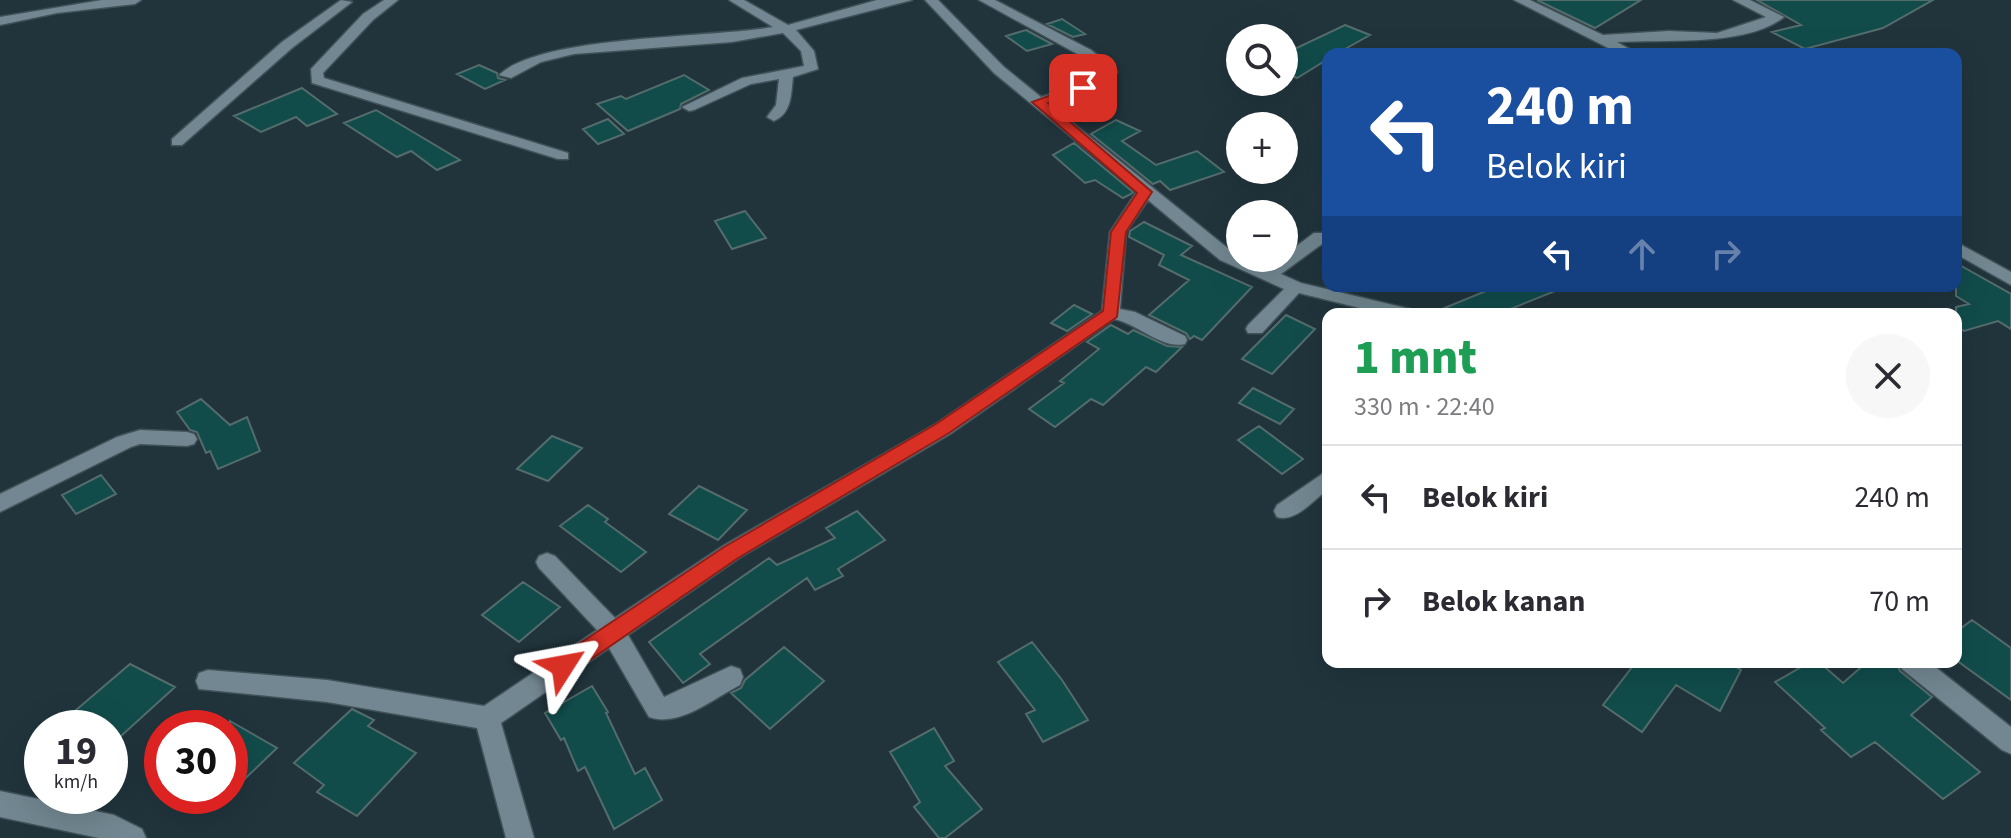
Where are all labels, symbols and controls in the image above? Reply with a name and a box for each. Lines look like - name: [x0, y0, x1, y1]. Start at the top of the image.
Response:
- map controls: [1226, 24, 1298, 272]
- button: search: [1226, 24, 1298, 96]
- pin: [1049, 54, 1117, 122]
- icon: arrive: [1061, 66, 1105, 110]
- text: 240 m: [1486, 67, 1634, 146]
- icon: left: [1354, 80, 1458, 184]
- button: +: [1226, 112, 1298, 184]
- text: Belok kiri: [1486, 141, 1627, 192]
- button: −: [1226, 200, 1298, 272]
- icon: left: [1536, 232, 1580, 276]
- icon: ahead: [1620, 232, 1664, 276]
- icon: right: [1704, 232, 1748, 276]
- text: 1 mnt: [1354, 324, 1477, 392]
- button: close: [1846, 334, 1930, 418]
- text: 330 m · 22:40: [1354, 388, 1495, 425]
- icon: left: [1354, 475, 1398, 519]
- text: Belok kiri: [1422, 476, 1548, 519]
- text: 240 m: [1854, 476, 1930, 519]
- icon: right: [1354, 579, 1398, 623]
- text: Belok kanan: [1422, 580, 1585, 623]
- text: 70 m: [1869, 580, 1930, 623]
- position arrow: [521, 624, 605, 708]
- speed limit sign: 30: [144, 710, 248, 814]
- text: 19: [55, 723, 97, 780]
- text: km/h: [54, 768, 98, 796]

